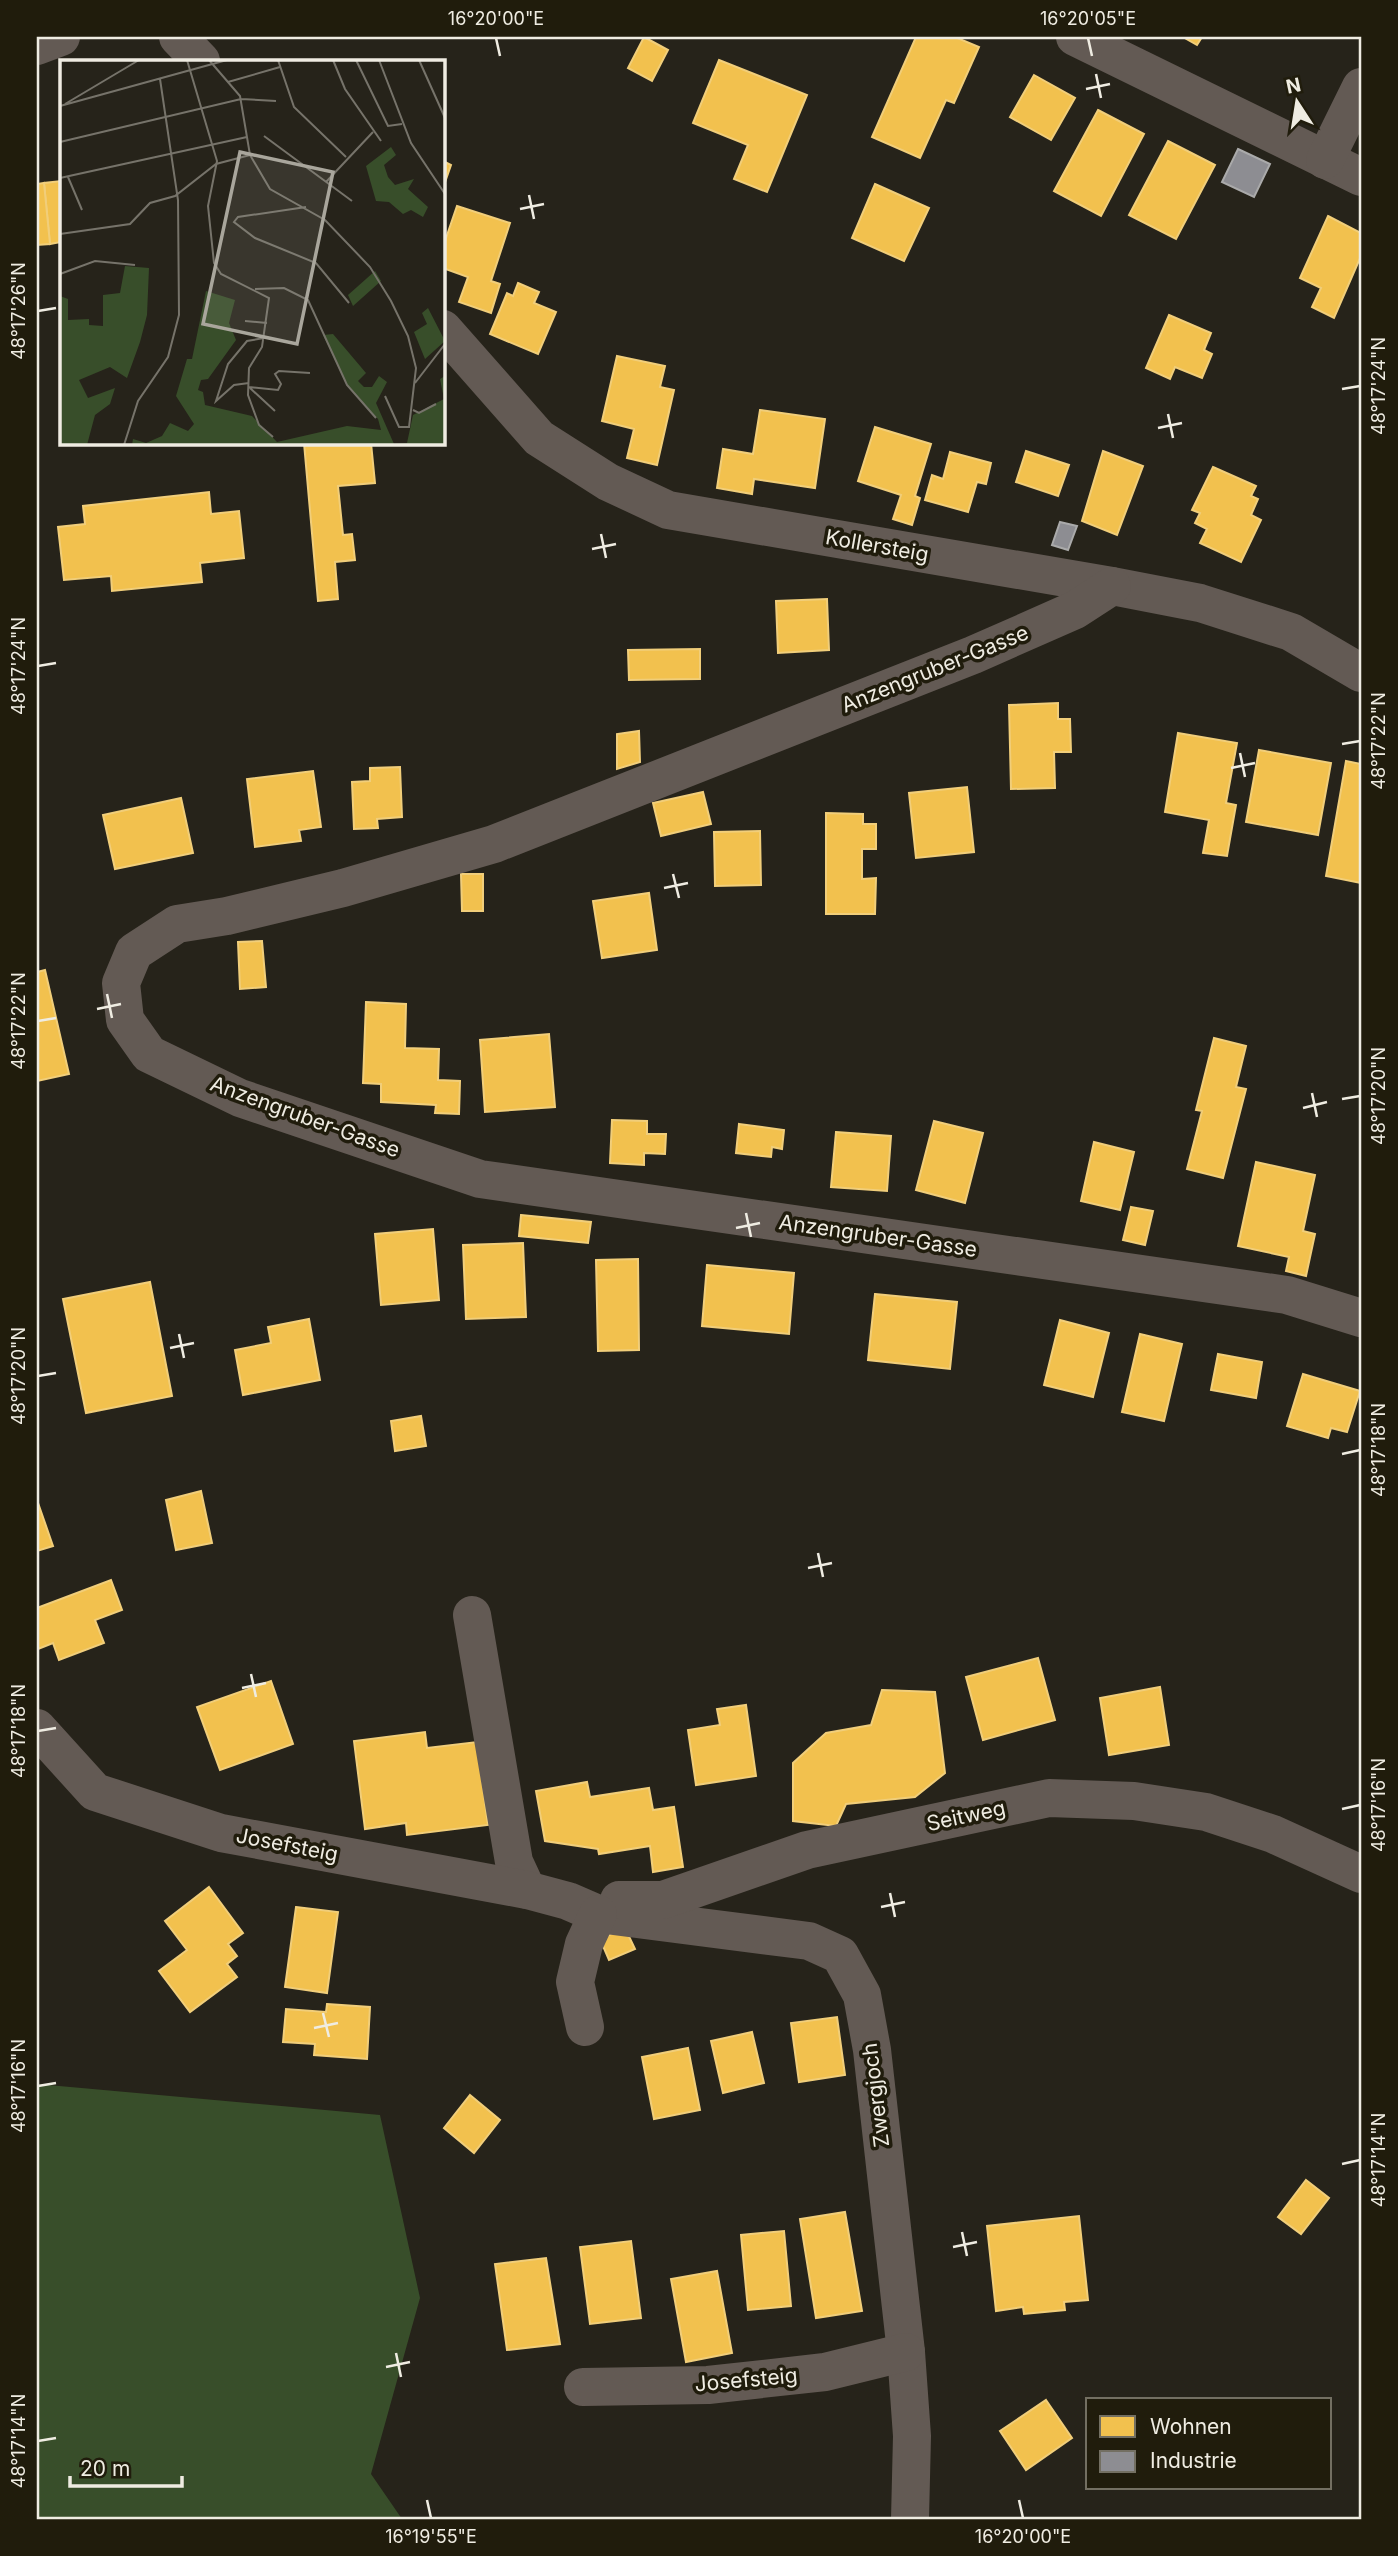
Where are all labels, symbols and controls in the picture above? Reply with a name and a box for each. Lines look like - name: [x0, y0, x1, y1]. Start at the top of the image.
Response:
- text: 16°20'00"E: [448, 8, 544, 29]
- text: 16°20'05"E: [1040, 8, 1136, 29]
- inset map: [60, 60, 444, 444]
- north arrow: [1262, 66, 1332, 136]
- text: N: [1284, 73, 1303, 99]
- text: 48°17'26"N: [8, 262, 29, 360]
- text: 48°17'24"N: [1368, 337, 1389, 435]
- street label: Kollersteig: [824, 524, 931, 567]
- text: 48°17'24"N: [8, 617, 29, 715]
- street label: Anzengruber-Gasse: [838, 620, 1032, 718]
- text: 48°17'22"N: [1368, 692, 1389, 790]
- text: 48°17'22"N: [8, 972, 29, 1070]
- text: 48°17'20"N: [1368, 1047, 1389, 1145]
- street label: Anzengruber-Gasse: [207, 1071, 403, 1162]
- street label: Anzengruber-Gasse: [777, 1209, 979, 1262]
- text: 48°17'20"N: [8, 1327, 29, 1425]
- text: 48°17'18"N: [1368, 1403, 1389, 1497]
- text: 48°17'18"N: [8, 1684, 29, 1778]
- text: 48°17'16"N: [1368, 1758, 1389, 1852]
- street label: Seitweg: [924, 1795, 1008, 1836]
- street label: Josefsteig: [234, 1822, 340, 1867]
- text: 48°17'16"N: [8, 2039, 29, 2133]
- street label: Zwergjoch: [857, 2042, 894, 2149]
- text: 48°17'14"N: [1368, 2113, 1389, 2207]
- street label: Josefsteig: [693, 2363, 798, 2396]
- text: 48°17'14"N: [8, 2394, 29, 2488]
- legend: [1086, 2398, 1332, 2490]
- text: Wohnen: [1150, 2414, 1232, 2439]
- scale bar: [70, 2444, 182, 2488]
- text: Industrie: [1150, 2448, 1237, 2473]
- text: 20 m: [80, 2456, 130, 2481]
- text: 16°19'55"E: [385, 2526, 477, 2547]
- text: 16°20'00"E: [975, 2526, 1071, 2547]

